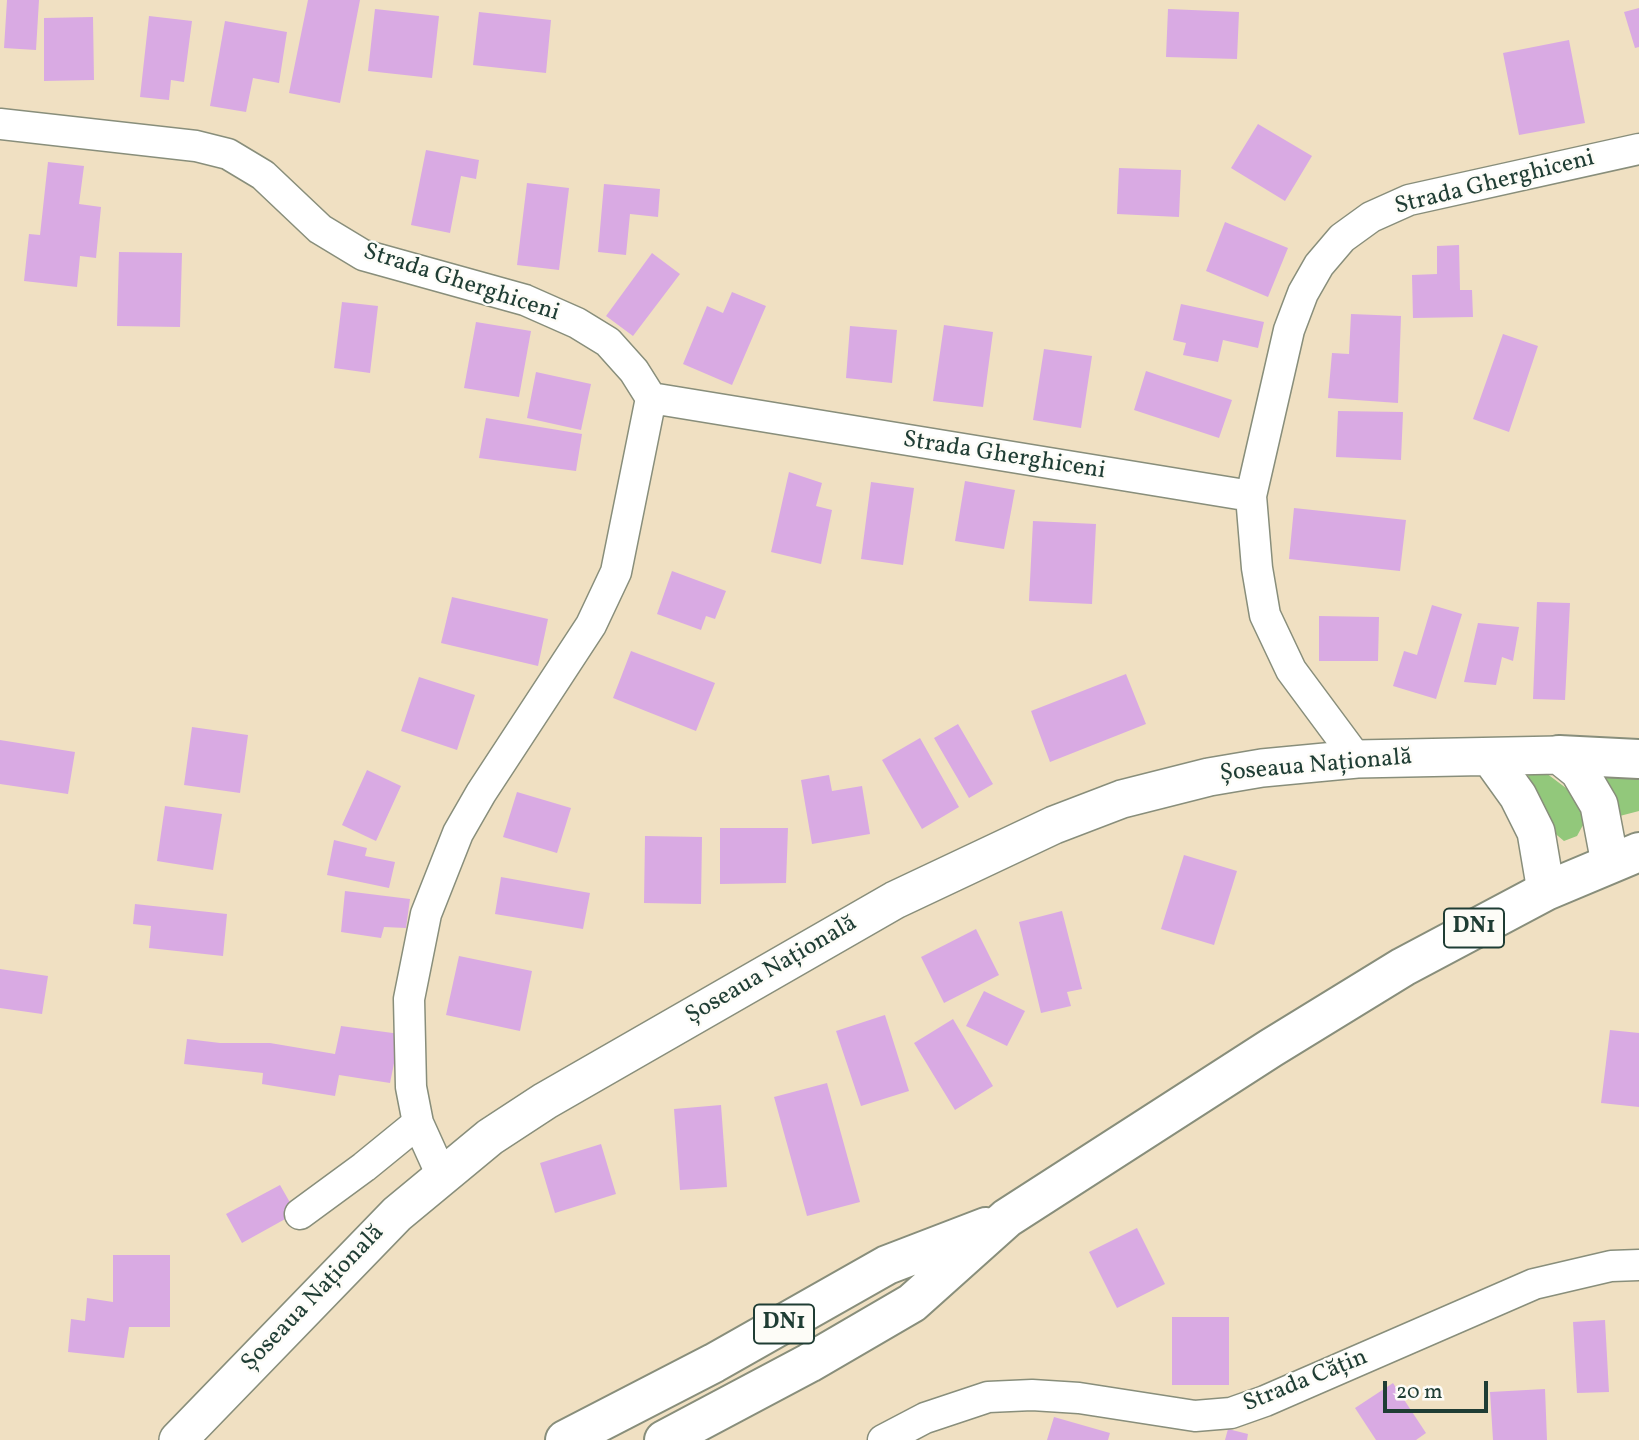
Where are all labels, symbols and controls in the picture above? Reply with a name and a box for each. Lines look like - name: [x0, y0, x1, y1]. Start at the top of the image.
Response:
- street label: Strada Gherghiceni: [1392, 145, 1598, 223]
- street label: Strada Gherghiceni: [359, 239, 563, 329]
- street label: Strada Gherghiceni: [901, 427, 1107, 487]
- street label: Șoseaua Națională: [1219, 744, 1413, 790]
- road number: DN1: [1444, 909, 1504, 948]
- street label: Șoseaua Națională: [681, 910, 863, 1032]
- street label: Șoseaua Națională: [237, 1220, 391, 1378]
- road number: DN1: [754, 1304, 814, 1344]
- street label: Strada Cățin: [1240, 1344, 1372, 1420]
- scale bar: [1387, 1366, 1492, 1410]
- text: 20 m: [1396, 1378, 1442, 1407]

